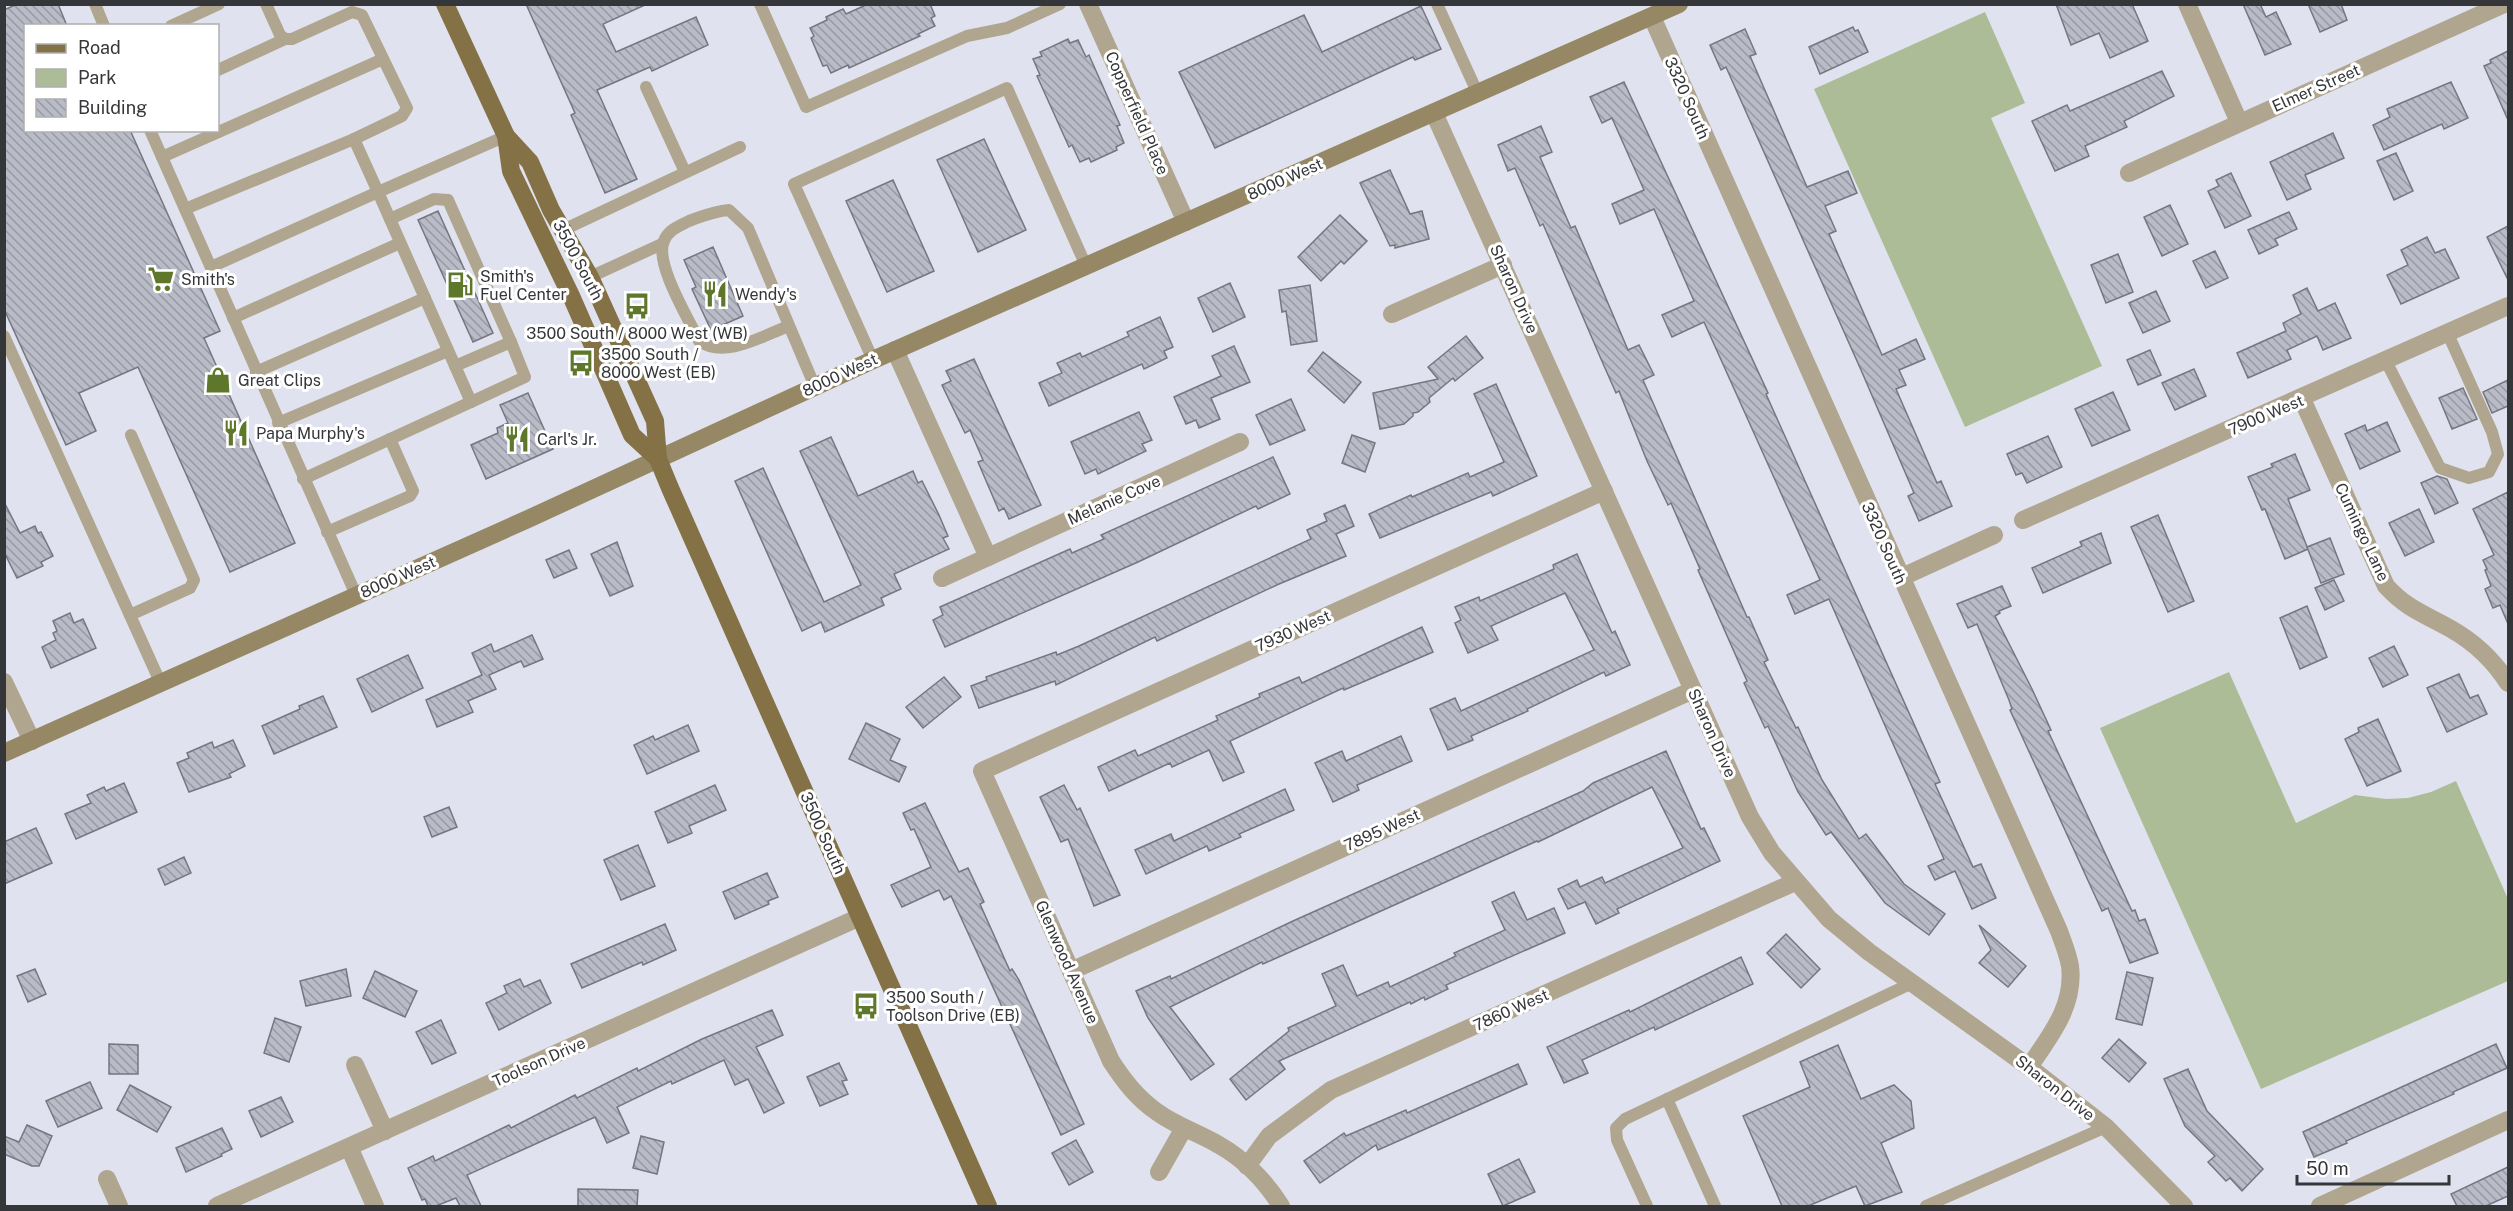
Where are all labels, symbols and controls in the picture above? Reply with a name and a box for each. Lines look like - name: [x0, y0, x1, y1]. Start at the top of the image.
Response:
- legend: [24, 24, 219, 132]
- text: Road: [78, 37, 121, 58]
- street label: Copperfield Place: [1101, 48, 1173, 178]
- street label: 3320 South: [1660, 54, 1714, 142]
- street label: Elmer Street: [2269, 60, 2363, 116]
- text: Park: [78, 67, 116, 88]
- text: Building: [78, 97, 147, 118]
- street label: 8000 West: [1244, 154, 1326, 204]
- street label: 3500 South: [549, 217, 607, 303]
- street label: Sharon Drive: [1486, 242, 1542, 336]
- supermarket icon: Smith's: [146, 264, 176, 294]
- place label: Smith's Fuel Center: [480, 267, 567, 304]
- place label: Smith's: [181, 270, 235, 289]
- fuel station icon: Smith's Fuel Center: [445, 270, 475, 300]
- restaurant icon: Wendy's: [700, 279, 730, 309]
- place label: Wendy's: [735, 285, 797, 304]
- bus stop icon: 3500 South / 8000 West (WB): [622, 291, 652, 321]
- place label: 3500 South / 8000 West (WB): [526, 324, 748, 343]
- place label: 3500 South / 8000 West (EB): [601, 345, 716, 382]
- bus stop icon: 3500 South / 8000 West (EB): [566, 348, 596, 378]
- street label: 8000 West: [799, 349, 881, 401]
- shop icon: Great Clips: [203, 365, 233, 395]
- place label: Great Clips: [238, 371, 321, 390]
- street label: 7900 West: [2226, 391, 2306, 439]
- restaurant icon: Papa Murphy's: [221, 418, 251, 448]
- place label: Papa Murphy's: [256, 424, 365, 443]
- restaurant icon: Carl's Jr.: [502, 424, 532, 454]
- place label: Carl's Jr.: [537, 430, 597, 449]
- street label: Melanie Cove: [1065, 471, 1163, 529]
- street label: Cumingo Lane: [2331, 480, 2393, 584]
- street label: 3320 South: [1857, 499, 1911, 587]
- street label: 8000 West: [357, 552, 439, 602]
- street label: 7930 West: [1253, 606, 1333, 656]
- street label: Sharon Drive: [1684, 686, 1740, 780]
- street label: 3500 South: [796, 789, 850, 877]
- street label: 7895 West: [1341, 805, 1423, 855]
- street label: Glenwood Avenue: [1031, 897, 1103, 1027]
- street label: 7860 West: [1470, 985, 1552, 1035]
- place label: 3500 South / Toolson Drive (EB): [886, 988, 1020, 1025]
- bus stop icon: 3500 South / Toolson Drive (EB): [851, 991, 881, 1021]
- street label: Toolson Drive: [490, 1033, 588, 1091]
- street label: Sharon Drive: [2012, 1051, 2098, 1125]
- scale bar: [2297, 1148, 2448, 1186]
- text: 50 m: [2306, 1158, 2349, 1179]

